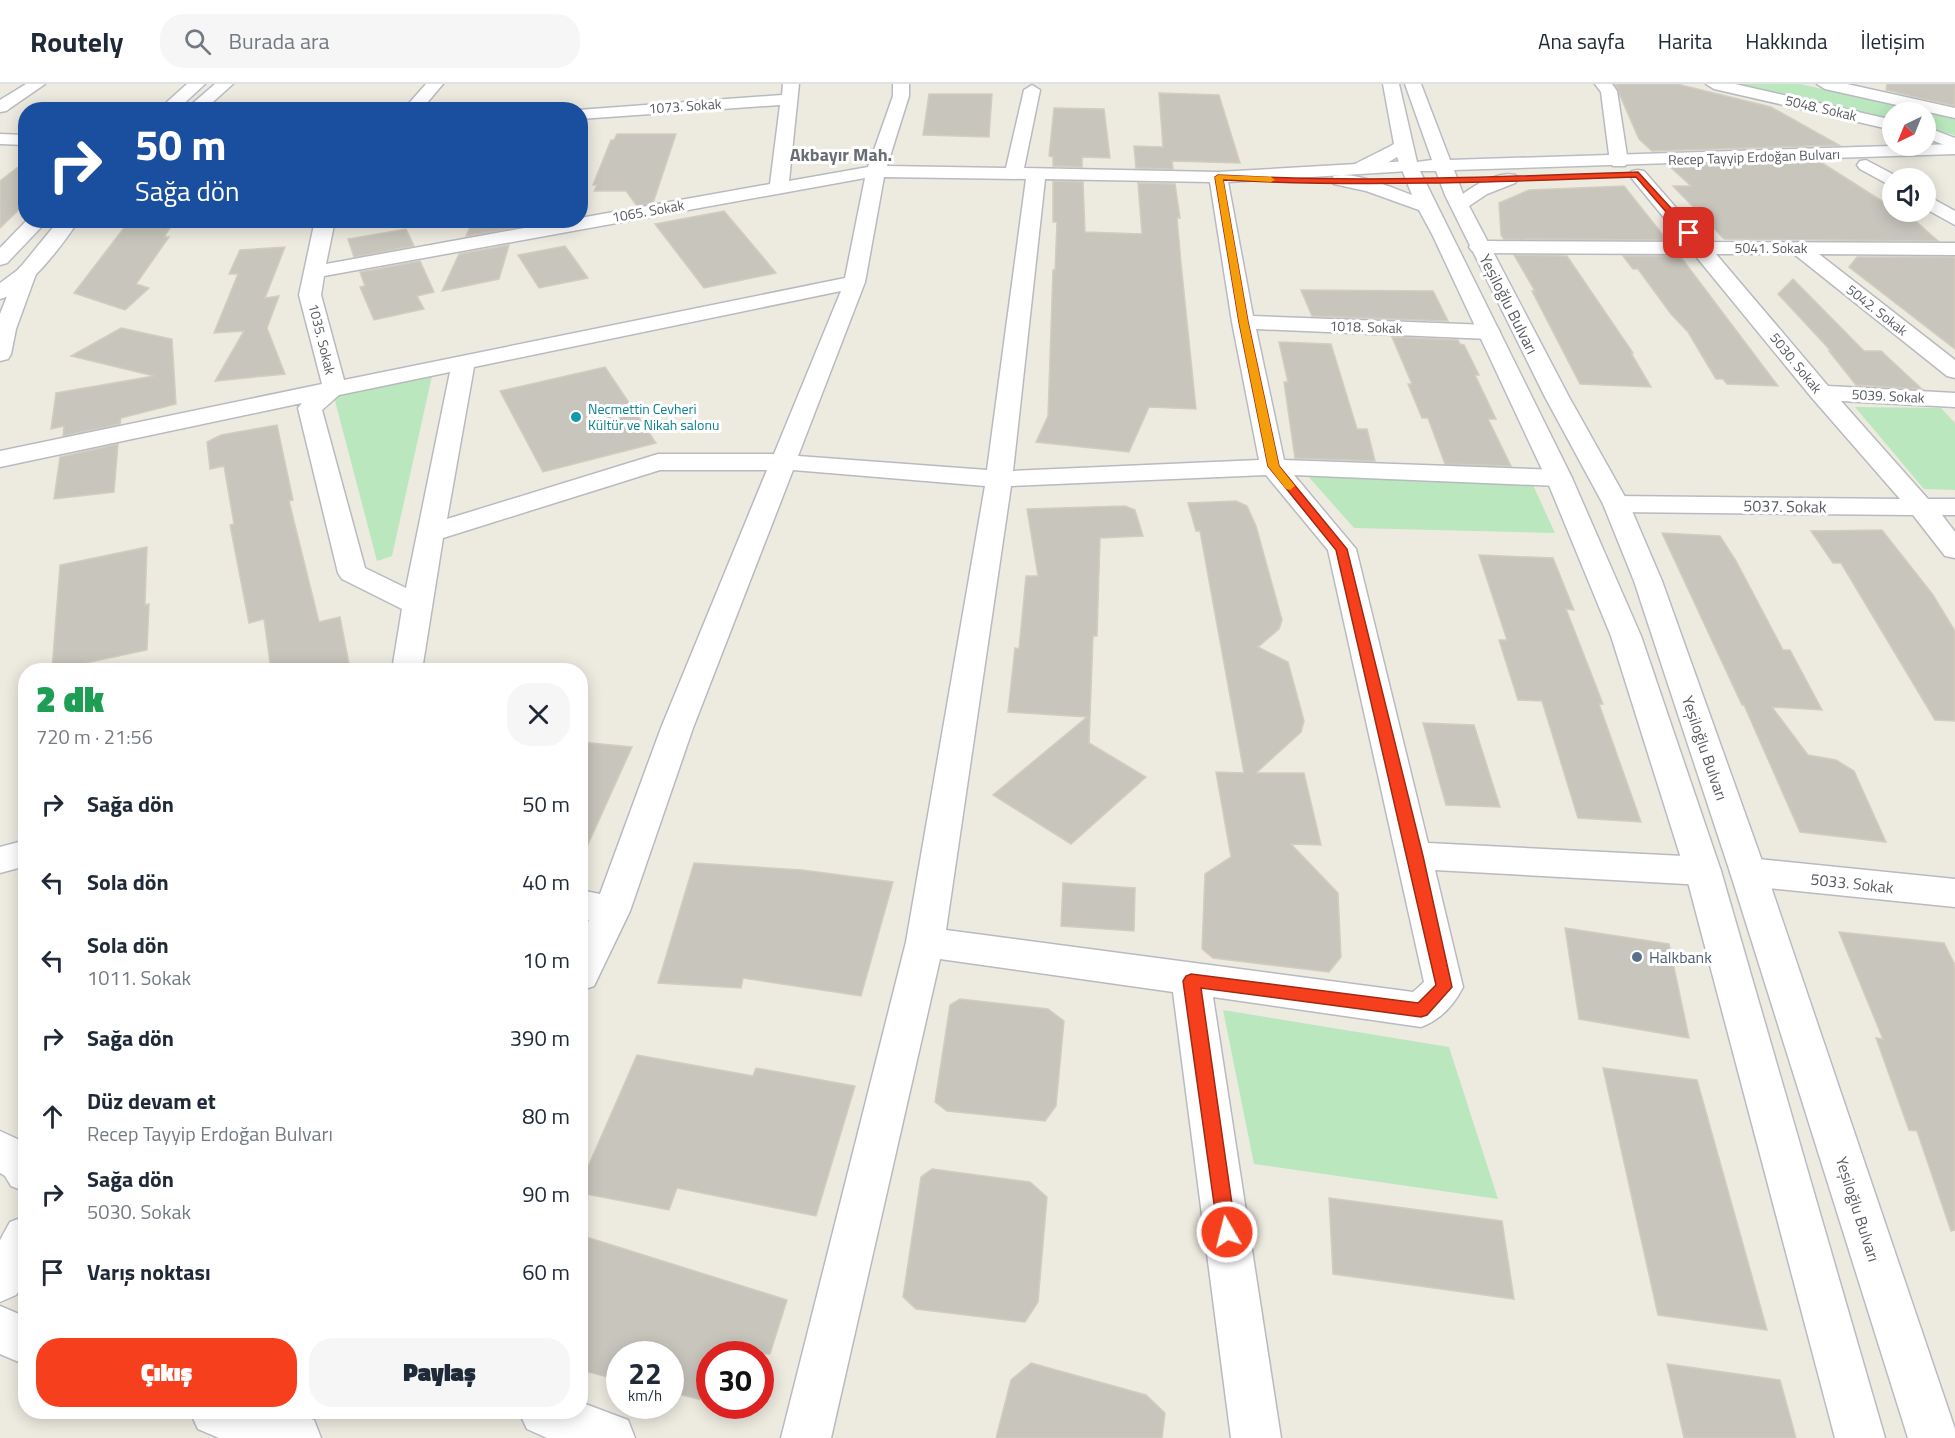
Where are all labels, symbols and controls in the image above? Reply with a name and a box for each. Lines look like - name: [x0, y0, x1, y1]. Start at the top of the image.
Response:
- search box: [160, 14, 580, 68]
- text: Routely: [30, 20, 124, 63]
- text: Burada ara: [229, 24, 330, 58]
- icon: search: [181, 25, 214, 58]
- text: Ana sayfa: [1538, 25, 1625, 57]
- text: Harita: [1658, 25, 1712, 57]
- text: Hakkında: [1745, 25, 1828, 57]
- text: İletişim: [1861, 25, 1925, 57]
- street label: 5048. Sokak: [1783, 89, 1859, 126]
- street label: 1073. Sokak: [648, 92, 722, 119]
- north arrow: [1882, 102, 1936, 156]
- map controls: [1882, 102, 1936, 222]
- text: 50 m: [135, 112, 227, 176]
- icon: right: [36, 126, 114, 204]
- district label: Akbayır Mah.: [790, 141, 892, 168]
- street label: Recep Tayyip Erdoğan Bulvarı: [1668, 143, 1840, 170]
- button: sound: [1882, 168, 1936, 222]
- text: Sağa dön: [135, 170, 240, 211]
- street label: 1065. Sokak: [610, 194, 686, 227]
- pin: [1663, 207, 1714, 258]
- icon: arrive: [1672, 216, 1705, 249]
- street label: 5041. Sokak: [1735, 237, 1808, 258]
- street label: Yeşiloğlu Bulvarı: [1474, 250, 1544, 358]
- street label: 5042. Sokak: [1842, 279, 1913, 340]
- street label: 1035. Sokak: [303, 301, 342, 377]
- street label: 1018. Sokak: [1329, 315, 1403, 338]
- street label: 5030. Sokak: [1765, 328, 1828, 398]
- street label: 5039. Sokak: [1851, 383, 1925, 408]
- place label: Necmettin Cevheri Kültür ve Nikah salonu: [588, 398, 719, 435]
- marker: Necmettin Cevheri Kültür ve Nikah salonu: [569, 410, 583, 424]
- street label: 5037. Sokak: [1743, 493, 1827, 519]
- text: 2 dk: [36, 671, 104, 726]
- button: close: [507, 683, 570, 746]
- street label: Yeşiloğlu Bulvarı: [1676, 692, 1734, 804]
- text: 720 m · 21:56: [36, 721, 153, 752]
- text: Sağa dön: [87, 787, 174, 821]
- text: 50 m: [522, 787, 570, 821]
- icon: right: [36, 788, 69, 821]
- text: Sola dön: [87, 865, 169, 899]
- text: 40 m: [522, 865, 570, 899]
- icon: left: [36, 866, 69, 899]
- street label: 5033. Sokak: [1809, 867, 1895, 899]
- text: Sola dön: [87, 928, 169, 962]
- text: 10 m: [522, 943, 570, 977]
- icon: left: [36, 944, 69, 977]
- place label: Halkbank: [1649, 945, 1712, 969]
- marker: Halkbank: [1630, 950, 1644, 964]
- text: 1011. Sokak: [87, 962, 191, 993]
- text: Sağa dön: [87, 1021, 174, 1055]
- text: 390 m: [510, 1021, 570, 1055]
- icon: right: [36, 1022, 69, 1055]
- text: Düz devam et: [87, 1084, 216, 1118]
- text: 80 m: [522, 1099, 570, 1133]
- icon: ahead: [36, 1100, 69, 1133]
- text: Recep Tayyip Erdoğan Bulvarı: [87, 1118, 333, 1149]
- street label: Yeşiloğlu Bulvarı: [1830, 1153, 1886, 1265]
- text: Sağa dön: [87, 1162, 174, 1196]
- text: 90 m: [522, 1177, 570, 1211]
- icon: right: [36, 1178, 69, 1211]
- text: 5030. Sokak: [87, 1196, 191, 1227]
- position arrow: [1195, 1200, 1259, 1264]
- text: Varış noktası: [87, 1255, 211, 1289]
- text: 60 m: [522, 1255, 570, 1289]
- icon: arrive: [36, 1256, 69, 1289]
- button: Çıkış: [36, 1338, 297, 1407]
- button: Paylaş: [309, 1338, 570, 1407]
- speed limit sign: 30: [696, 1341, 774, 1419]
- text: 22: [628, 1350, 662, 1396]
- text: km/h: [628, 1384, 662, 1407]

